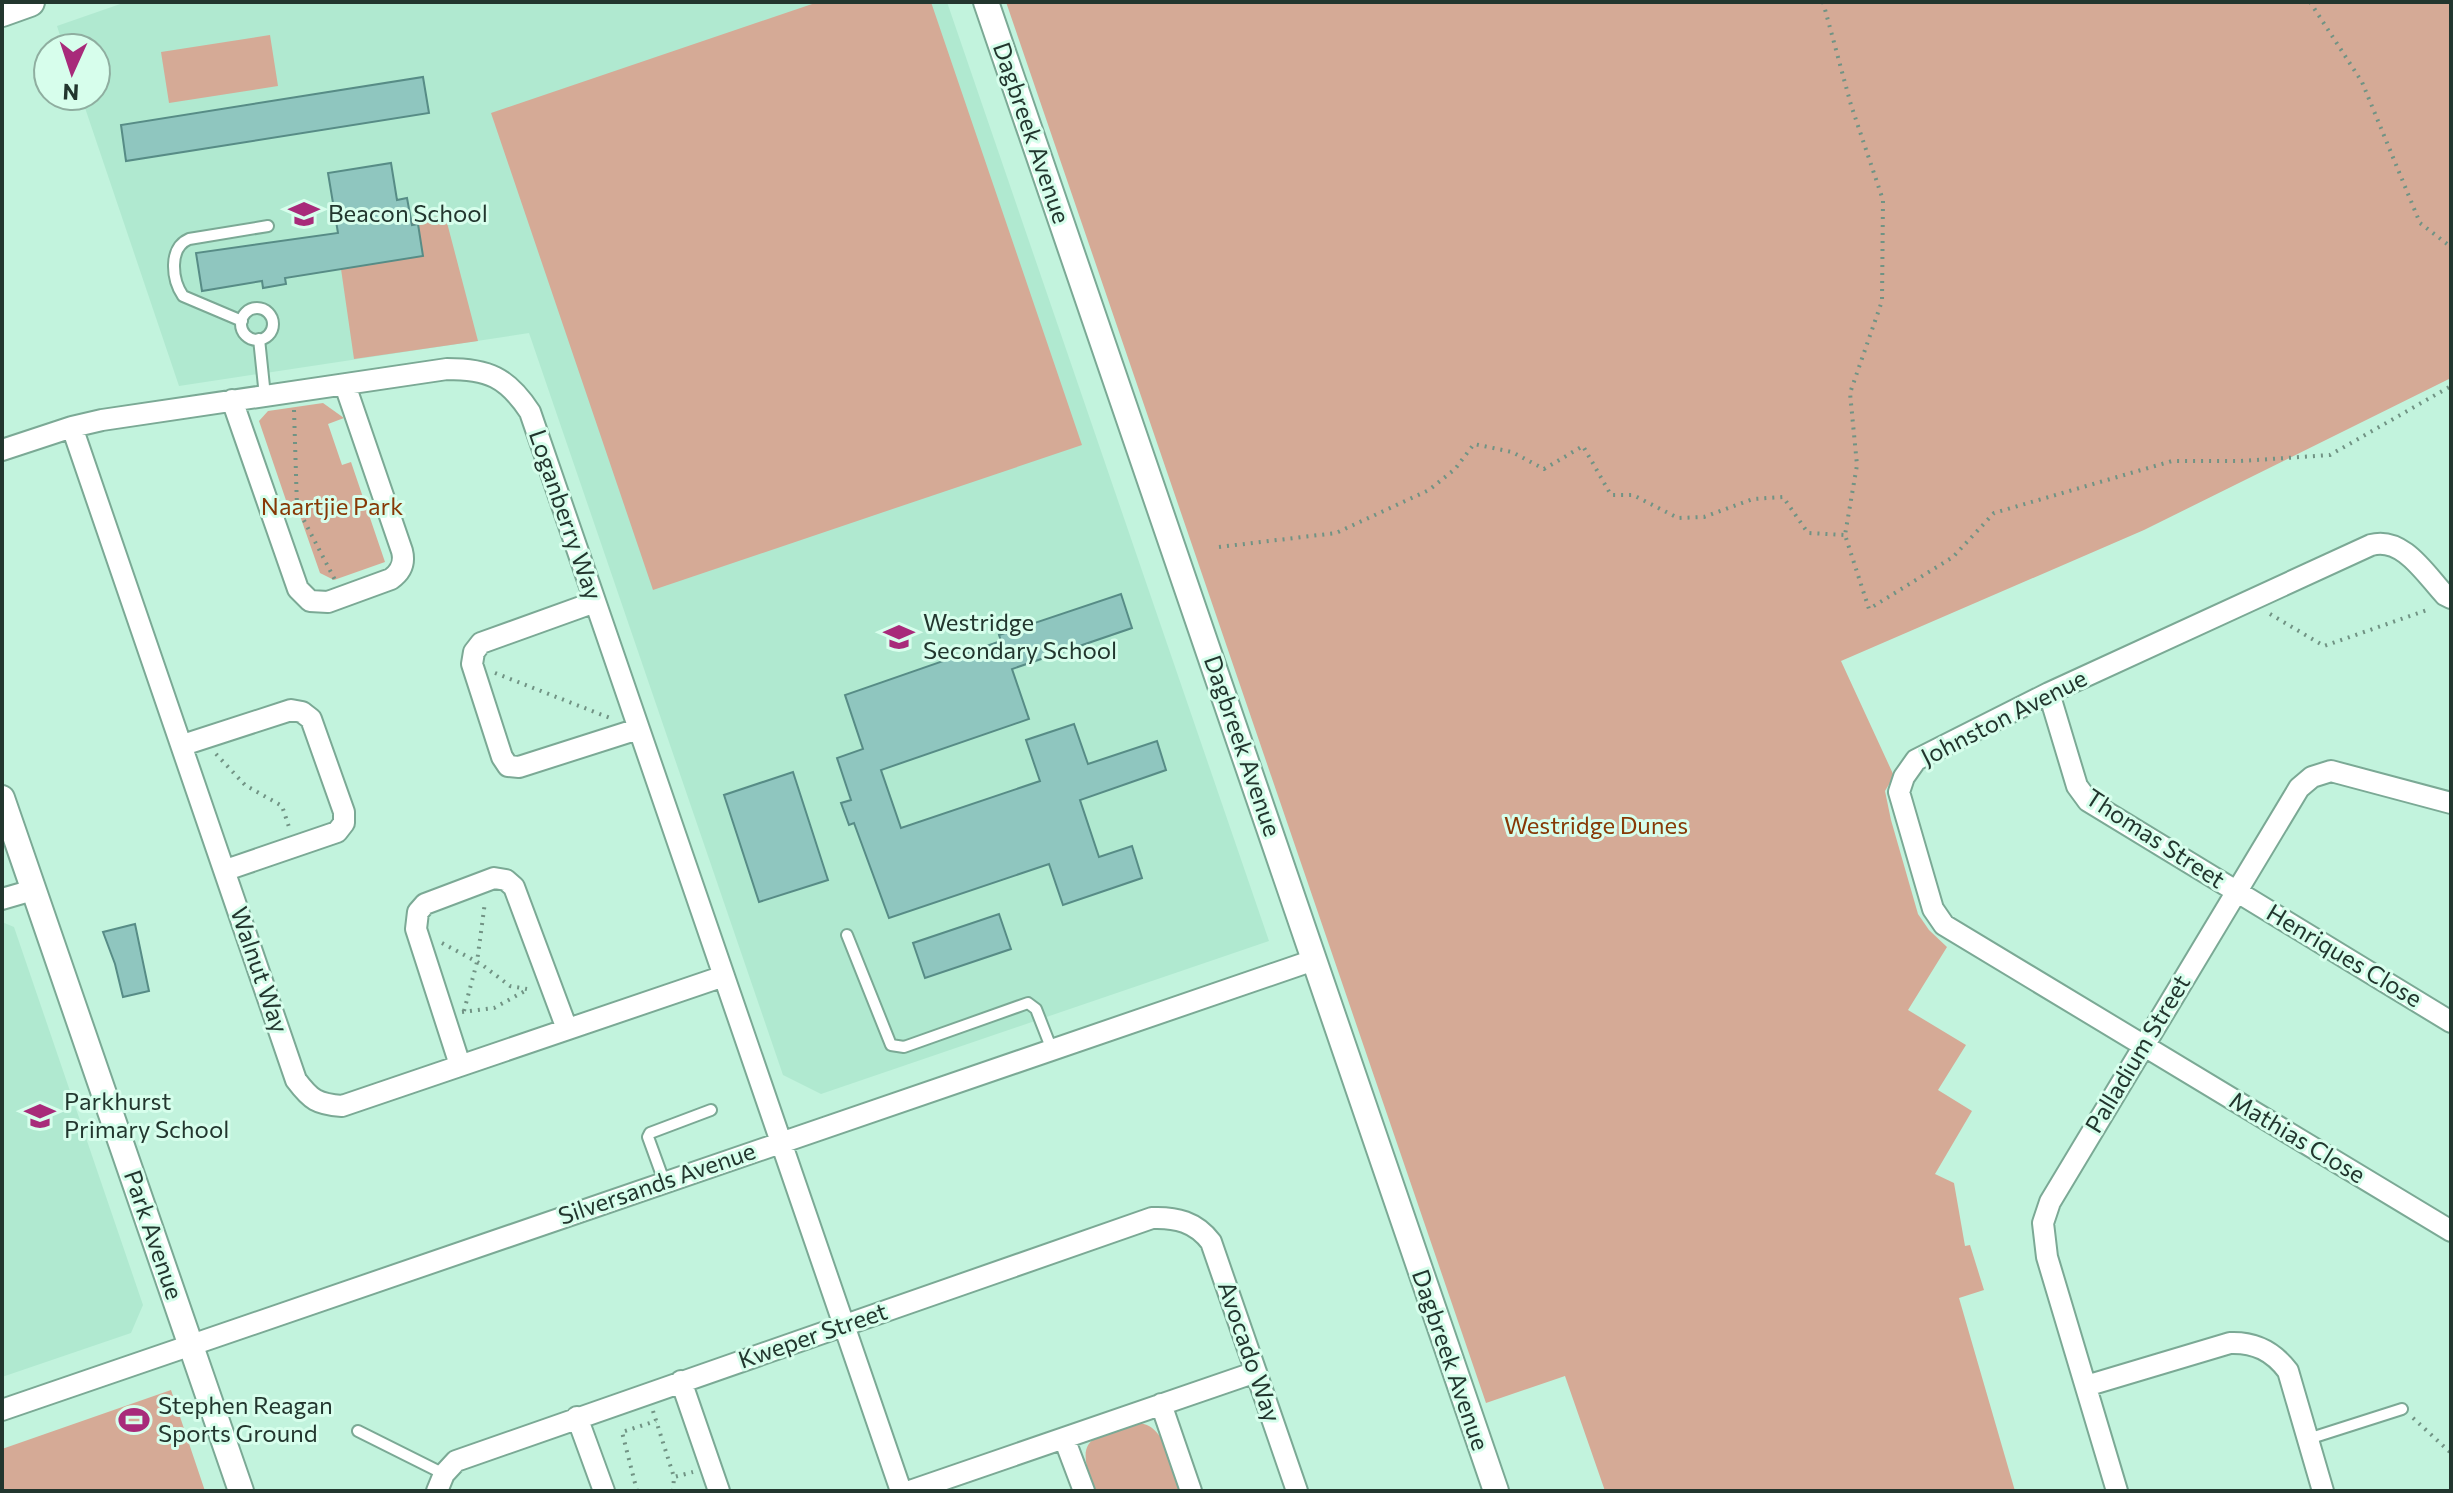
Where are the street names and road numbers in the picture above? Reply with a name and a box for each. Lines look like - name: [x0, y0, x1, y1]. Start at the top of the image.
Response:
- street label: Dagbreek Avenue: [988, 38, 1077, 227]
- street label: Loganberry Way: [524, 426, 609, 603]
- street label: Dagbreek Avenue: [1199, 651, 1288, 840]
- street label: Johnston Avenue: [1916, 662, 2091, 771]
- street label: Thomas Street: [2081, 782, 2231, 894]
- street label: Henriques Close: [2262, 897, 2428, 1012]
- street label: Walnut Way: [225, 903, 296, 1036]
- street label: Palladium Street: [2078, 969, 2195, 1137]
- street label: Mathias Close: [2225, 1085, 2371, 1189]
- street label: Silversands Avenue: [554, 1135, 759, 1230]
- street label: Park Avenue: [119, 1166, 190, 1303]
- street label: Dagbreek Avenue: [1407, 1265, 1496, 1454]
- street label: Avocado Way: [1213, 1277, 1288, 1426]
- street label: Kweper Street: [734, 1295, 891, 1374]

